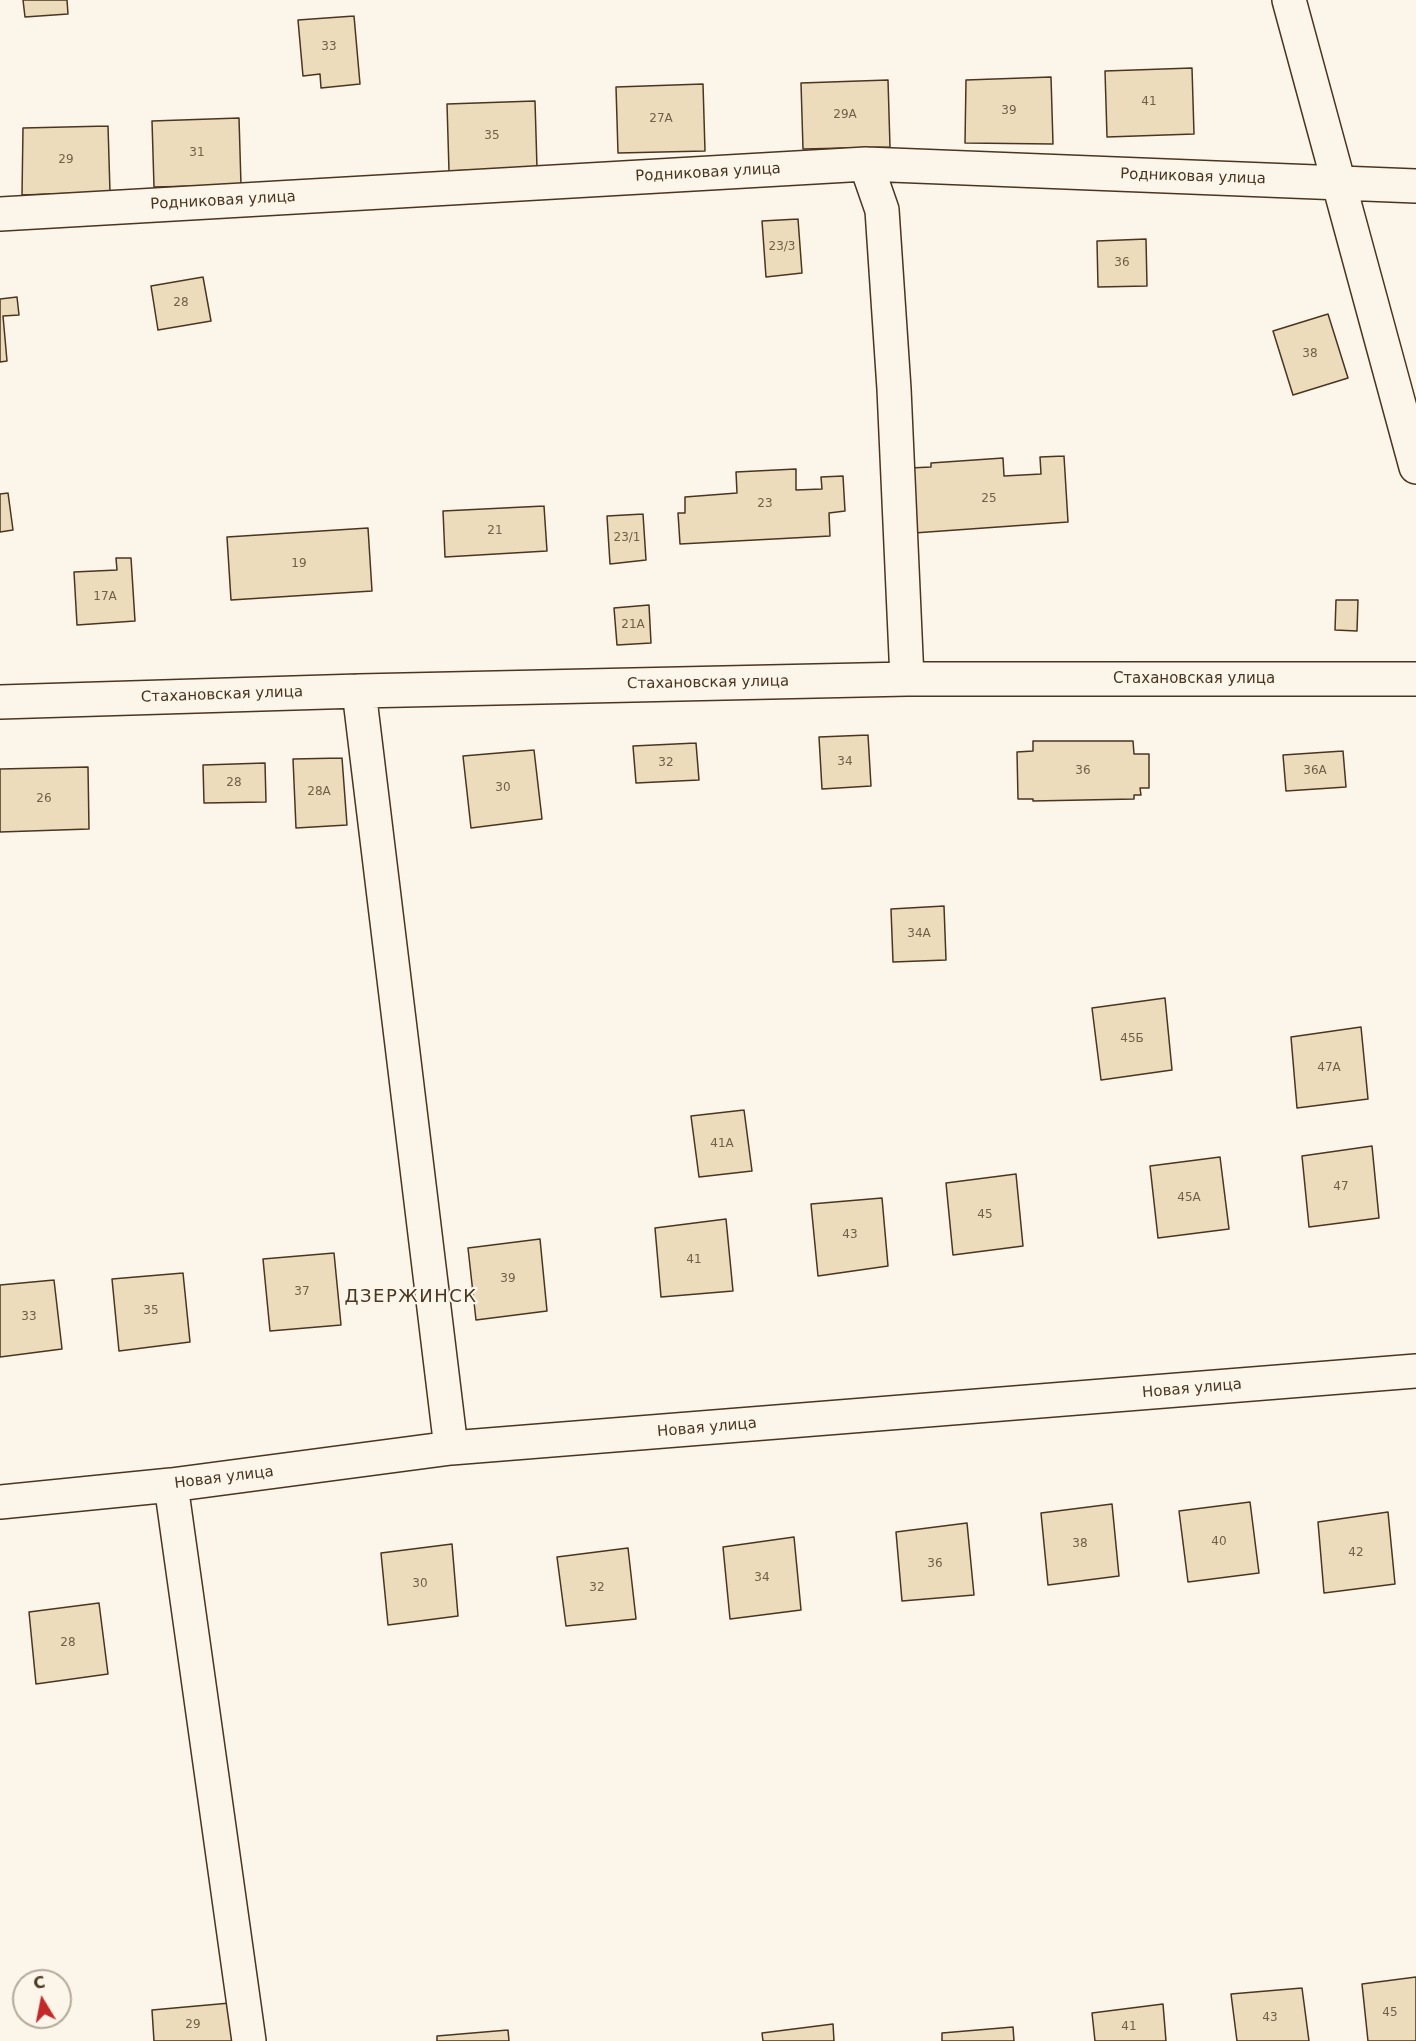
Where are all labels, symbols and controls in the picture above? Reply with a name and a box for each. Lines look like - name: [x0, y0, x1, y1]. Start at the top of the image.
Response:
- house number: 33: [321, 40, 337, 54]
- house number: 41: [1141, 95, 1157, 109]
- house number: 39: [1001, 104, 1017, 118]
- house number: 29А: [833, 108, 857, 122]
- house number: 27А: [649, 112, 673, 126]
- house number: 35: [484, 129, 500, 143]
- house number: 31: [189, 146, 205, 160]
- house number: 29: [58, 153, 74, 167]
- street label: Родниковая улица: [635, 160, 781, 186]
- street label: Родниковая улица: [1120, 165, 1266, 189]
- street label: Родниковая улица: [150, 188, 296, 214]
- house number: 23/3: [769, 240, 795, 254]
- house number: 36: [1114, 256, 1130, 270]
- house number: 28: [173, 296, 189, 310]
- house number: 38: [1302, 347, 1318, 361]
- house number: 25: [981, 492, 997, 506]
- house number: 23: [757, 497, 773, 511]
- house number: 21: [487, 524, 503, 538]
- house number: 23/1: [614, 531, 640, 545]
- house number: 19: [291, 557, 307, 571]
- house number: 17А: [93, 590, 117, 604]
- house number: 21А: [621, 618, 645, 632]
- street label: Стахановская улица: [1113, 670, 1275, 688]
- street label: Стахановская улица: [627, 673, 789, 693]
- street label: Стахановская улица: [141, 683, 303, 707]
- house number: 34: [837, 755, 853, 769]
- house number: 32: [658, 756, 674, 770]
- house number: 36: [1075, 764, 1091, 778]
- house number: 36А: [1303, 764, 1327, 778]
- house number: 28: [226, 776, 242, 790]
- house number: 30: [495, 781, 511, 795]
- house number: 28А: [307, 785, 331, 799]
- house number: 26: [36, 792, 52, 806]
- house number: 34А: [907, 927, 931, 941]
- house number: 45Б: [1120, 1032, 1144, 1046]
- house number: 47А: [1317, 1061, 1341, 1075]
- house number: 41А: [710, 1137, 734, 1151]
- house number: 47: [1333, 1180, 1349, 1194]
- house number: 45А: [1177, 1191, 1201, 1205]
- house number: 45: [977, 1208, 993, 1222]
- house number: 43: [842, 1228, 858, 1242]
- house number: 41: [686, 1253, 702, 1267]
- house number: 39: [500, 1272, 516, 1286]
- house number: 37: [294, 1285, 310, 1299]
- district label: ДЗЕРЖИНСК: [344, 1286, 478, 1308]
- house number: 35: [143, 1304, 159, 1318]
- house number: 33: [21, 1310, 37, 1324]
- street label: Новая улица: [1141, 1376, 1243, 1402]
- street label: Новая улица: [656, 1415, 758, 1441]
- street label: Новая улица: [173, 1463, 275, 1493]
- house number: 40: [1211, 1535, 1227, 1549]
- house number: 38: [1072, 1537, 1088, 1551]
- house number: 42: [1348, 1546, 1364, 1560]
- house number: 36: [927, 1557, 943, 1571]
- house number: 34: [754, 1571, 770, 1585]
- house number: 30: [412, 1577, 428, 1591]
- house number: 32: [589, 1581, 605, 1595]
- house number: 28: [60, 1636, 76, 1650]
- north arrow: [12, 1969, 72, 2029]
- text: С: [32, 1972, 47, 1993]
- house number: 45: [1382, 2006, 1398, 2020]
- house number: 43: [1262, 2011, 1278, 2025]
- house number: 29: [185, 2018, 201, 2032]
- house number: 41: [1121, 2020, 1137, 2034]

